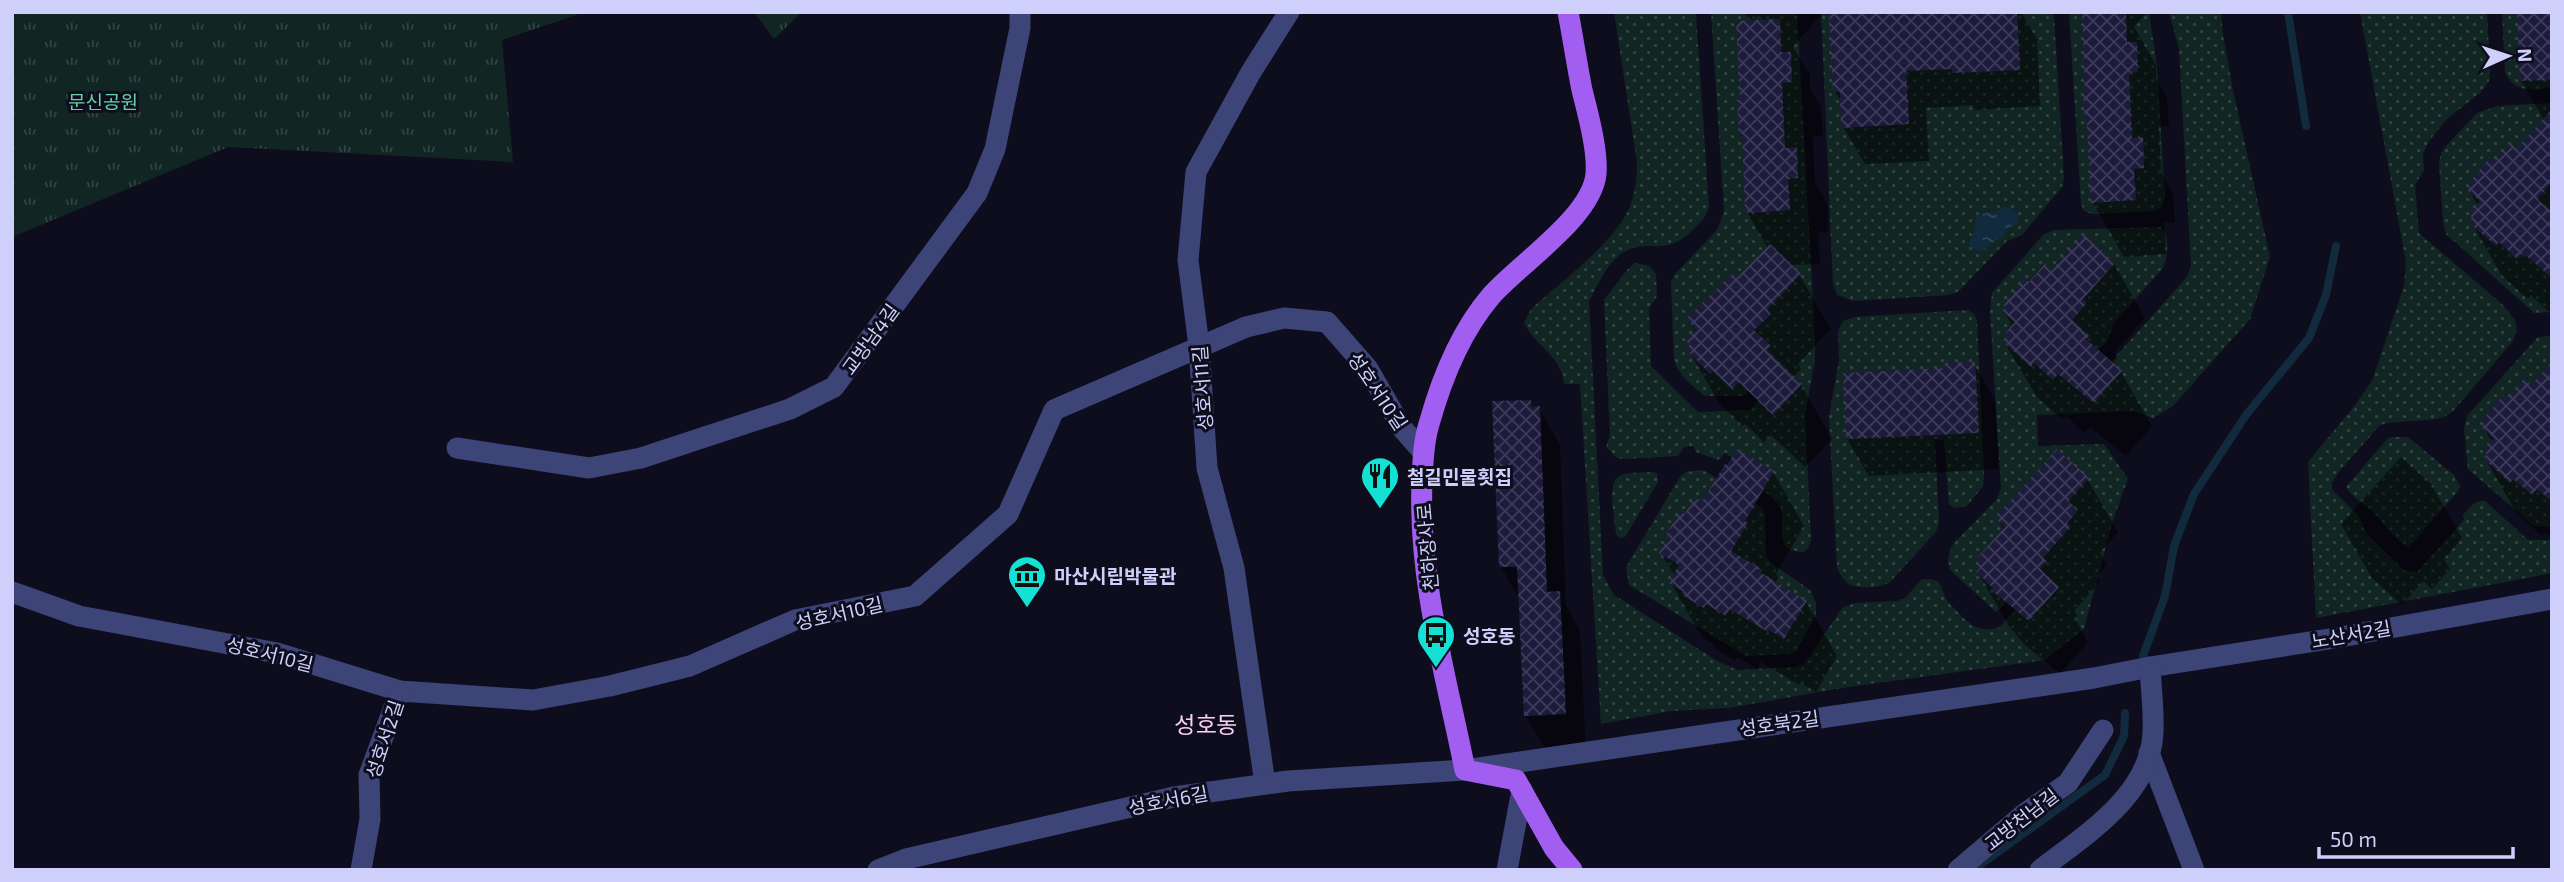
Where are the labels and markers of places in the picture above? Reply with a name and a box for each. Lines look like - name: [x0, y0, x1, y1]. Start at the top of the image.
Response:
- restaurant icon: 철길민물횟집: [1359, 455, 1401, 510]
- place label: 철길민물횟집: [1407, 465, 1512, 488]
- museum icon: 마산시립박물관: [1006, 554, 1048, 609]
- place label: 마산시립박물관: [1054, 564, 1177, 587]
- bus stop icon: 성호동: [1415, 614, 1457, 669]
- place label: 성호동: [1463, 624, 1515, 647]

